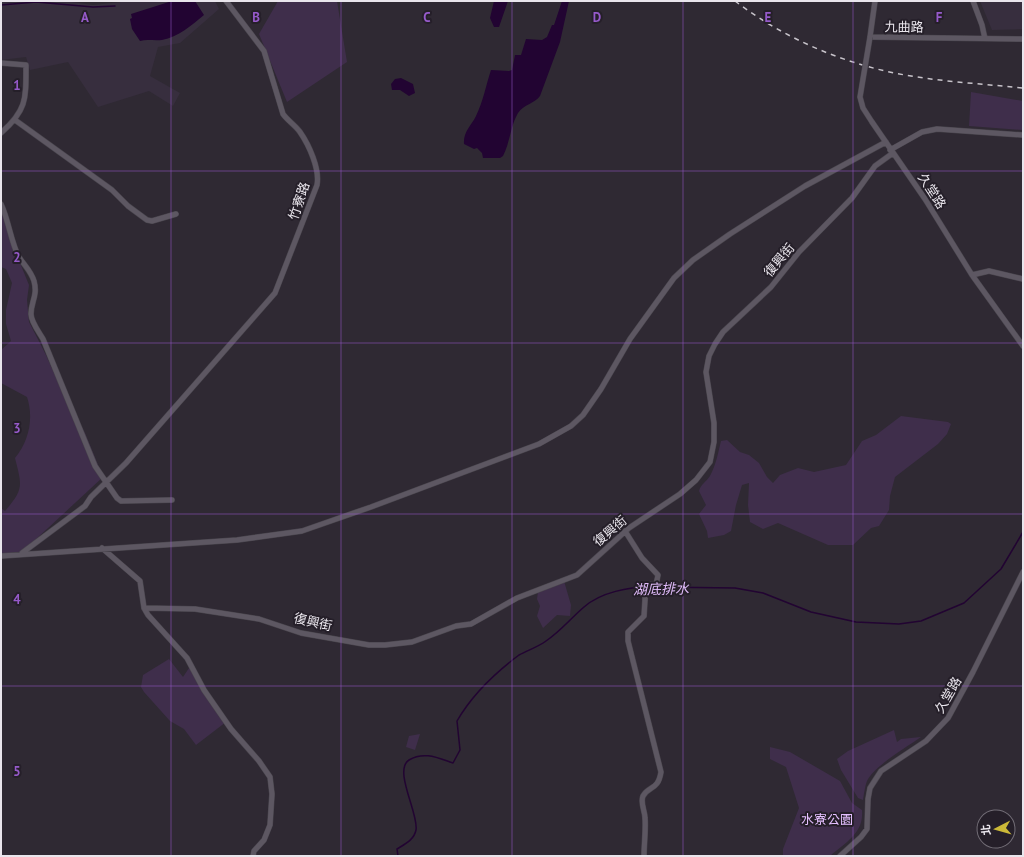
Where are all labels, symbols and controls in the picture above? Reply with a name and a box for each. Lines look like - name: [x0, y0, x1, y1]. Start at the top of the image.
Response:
- text: A: [81, 9, 89, 26]
- text: B: [252, 9, 260, 26]
- text: C: [423, 9, 431, 26]
- text: D: [593, 9, 601, 26]
- text: E: [765, 9, 772, 26]
- text: F: [936, 9, 943, 26]
- street label: 九曲路: [884, 18, 924, 36]
- text: 1: [13, 77, 21, 94]
- street label: 久堂路: [914, 170, 950, 212]
- street label: 竹寮路: [285, 180, 313, 222]
- street label: 復興街: [760, 240, 798, 280]
- text: 2: [13, 249, 21, 266]
- text: 3: [13, 420, 21, 437]
- street label: 復興街: [590, 512, 630, 550]
- water label: 湖底排水: [633, 579, 690, 598]
- text: 4: [13, 591, 21, 608]
- street label: 復興街: [292, 609, 334, 635]
- street label: 久堂路: [931, 674, 965, 716]
- text: 5: [13, 763, 21, 780]
- north arrow: [976, 809, 1016, 849]
- park label: 水寮公園: [801, 811, 853, 828]
- text: 北: [979, 824, 994, 836]

